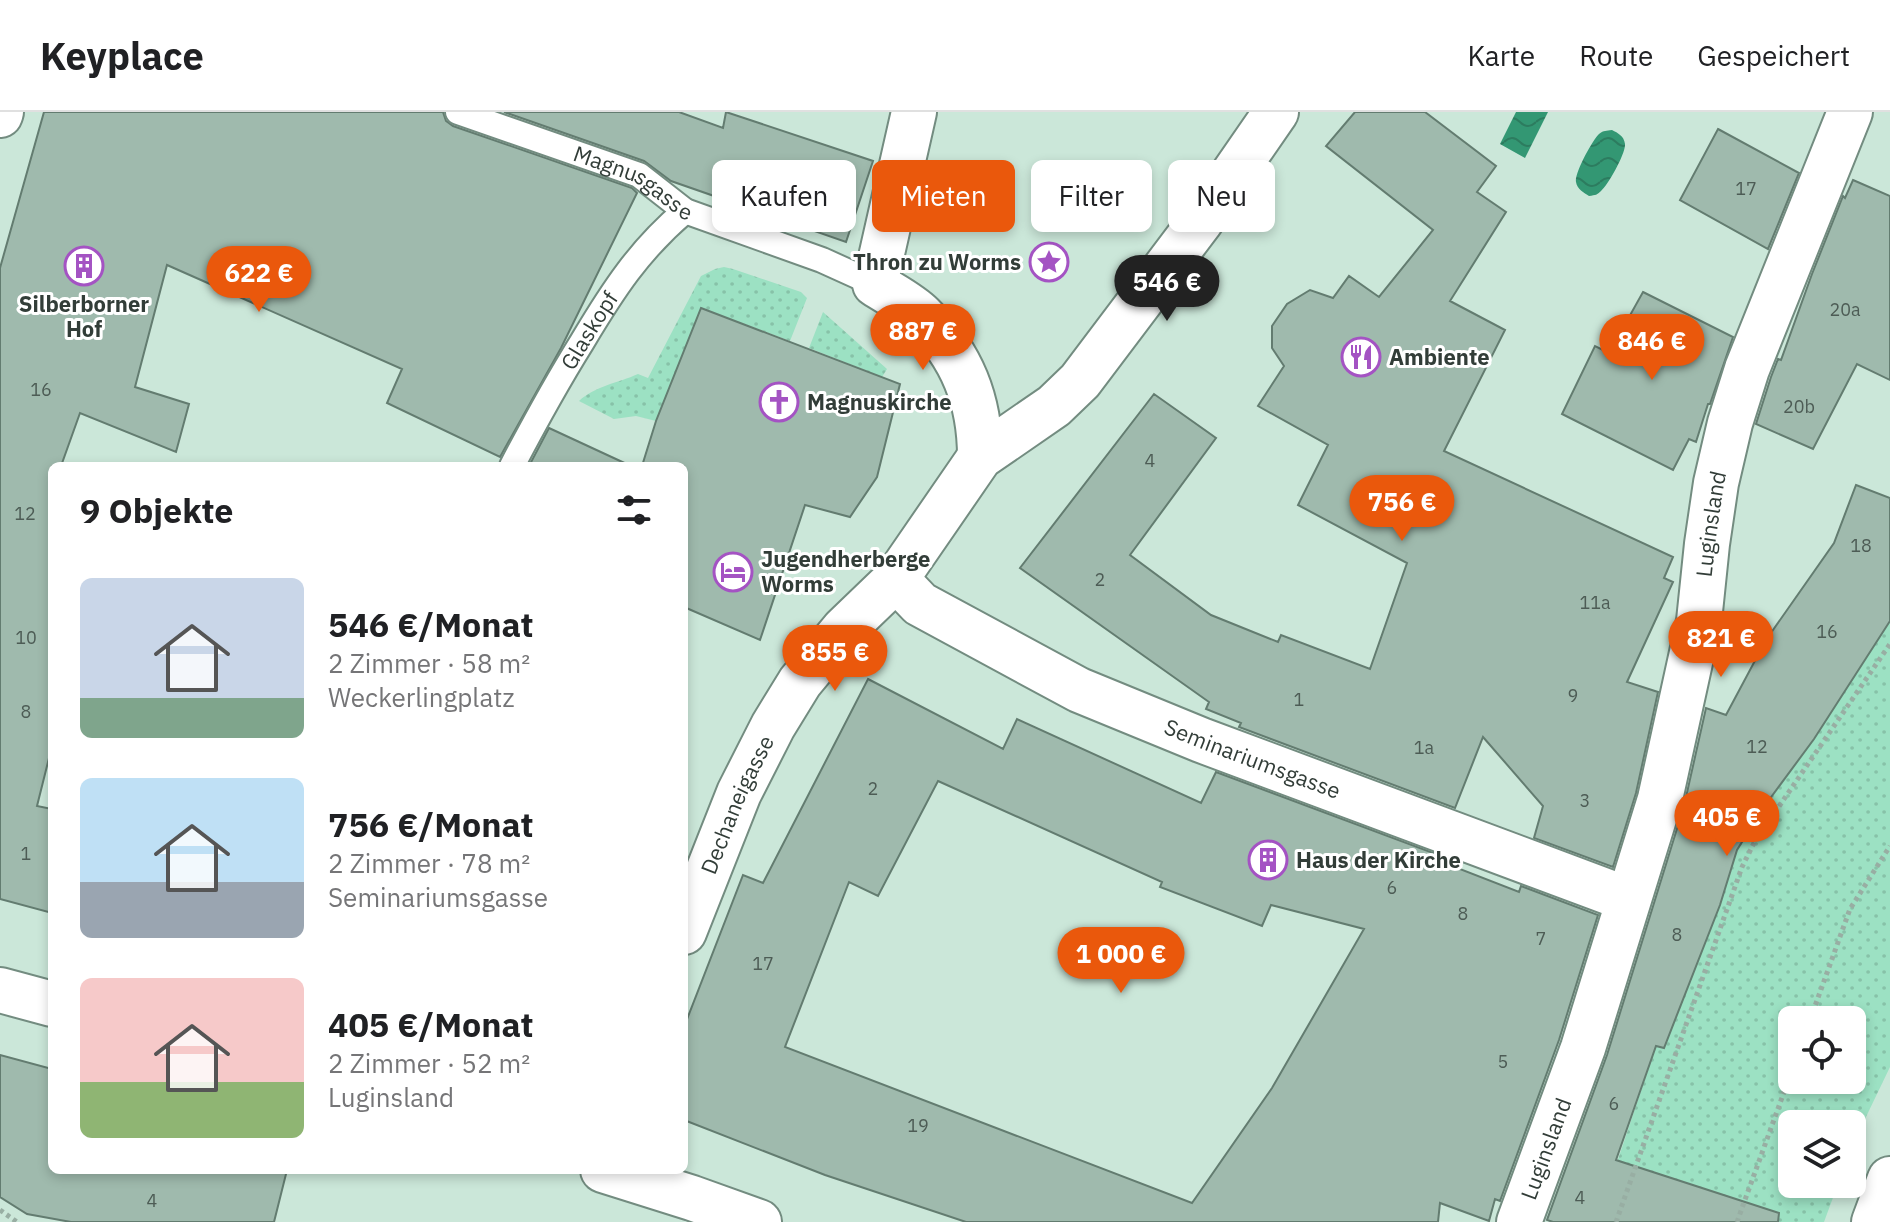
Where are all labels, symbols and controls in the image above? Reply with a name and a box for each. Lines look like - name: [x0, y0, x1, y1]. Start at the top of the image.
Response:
- text: Keyplace: [40, 31, 204, 80]
- text: Karte: [1467, 37, 1535, 74]
- text: Route: [1579, 37, 1653, 74]
- text: Gespeichert: [1697, 37, 1850, 74]
- street label: Magnusgasse: [570, 138, 696, 226]
- chip: Kaufen: [712, 160, 856, 232]
- chip: Mieten: [872, 160, 1015, 232]
- chip: Filter: [1031, 160, 1152, 232]
- chip: Neu: [1168, 160, 1275, 232]
- house number: 17: [1735, 177, 1757, 200]
- place icon: Thron zu Worms: [1028, 241, 1070, 283]
- building icon: Silberborner Hof: [63, 245, 105, 287]
- pin: 622 €: [203, 246, 315, 314]
- place label: Thron zu Worms: [853, 247, 1021, 276]
- text: 622 €: [224, 255, 294, 289]
- pin: 546 €: [1111, 255, 1223, 323]
- text: 546 €: [1132, 264, 1202, 298]
- street label: Glaskopf: [554, 285, 624, 375]
- place label: Silberborner Hof: [19, 289, 149, 343]
- house number: 20a: [1829, 298, 1861, 321]
- pin: 887 €: [867, 304, 979, 372]
- text: 887 €: [888, 313, 958, 347]
- pin: 846 €: [1596, 314, 1708, 382]
- text: 846 €: [1617, 323, 1687, 357]
- restaurant icon: Ambiente: [1340, 336, 1382, 378]
- place label: Ambiente: [1389, 342, 1490, 371]
- house number: 16: [30, 378, 52, 401]
- church icon: Magnuskirche: [758, 381, 800, 423]
- place label: Magnuskirche: [807, 387, 952, 416]
- house number: 20b: [1783, 395, 1815, 418]
- house number: 4: [1145, 449, 1156, 472]
- street label: Luginsland: [1689, 468, 1732, 578]
- pin: 756 €: [1346, 475, 1458, 543]
- text: 756 €: [1367, 484, 1437, 518]
- text: 9 Objekte: [80, 488, 233, 532]
- icon: filters: [612, 488, 656, 532]
- house number: 12: [14, 502, 36, 525]
- house number: 18: [1850, 534, 1872, 557]
- place label: Jugendherberge Worms: [761, 544, 930, 598]
- hotel icon: Jugendherberge Worms: [712, 551, 754, 593]
- house number: 2: [1095, 568, 1105, 591]
- house number: 11a: [1579, 591, 1611, 614]
- text: 546 €/Monat: [328, 602, 534, 646]
- icon: home: [144, 610, 240, 706]
- pin: 821 €: [1665, 611, 1777, 679]
- text: 821 €: [1686, 620, 1756, 654]
- house number: 16: [1816, 620, 1838, 643]
- pin: 855 €: [779, 625, 891, 693]
- house number: 10: [15, 626, 37, 649]
- text: 855 €: [800, 634, 870, 668]
- text: 2 Zimmer · 58 m²: [328, 646, 530, 680]
- text: Weckerlingplatz: [328, 680, 515, 714]
- house number: 9: [1568, 684, 1578, 707]
- house number: 1: [1294, 688, 1304, 711]
- house number: 8: [21, 700, 31, 723]
- street label: Seminariumsgasse: [1160, 712, 1345, 805]
- street label: Dechaneigasse: [693, 730, 780, 878]
- house number: 12: [1746, 735, 1768, 758]
- house number: 1a: [1414, 736, 1435, 759]
- house number: 2: [868, 777, 878, 800]
- house number: 3: [1580, 789, 1590, 812]
- pin: 405 €: [1671, 790, 1783, 858]
- text: 405 €: [1692, 799, 1762, 833]
- text: 756 €/Monat: [328, 802, 534, 846]
- icon: home: [144, 810, 240, 906]
- building icon: Haus der Kirche: [1247, 839, 1289, 881]
- house number: 1: [21, 842, 31, 865]
- place label: Haus der Kirche: [1296, 845, 1461, 874]
- text: 2 Zimmer · 78 m²: [328, 846, 530, 880]
- house number: 6: [1387, 876, 1397, 899]
- text: Seminariumsgasse: [328, 880, 548, 914]
- house number: 8: [1458, 902, 1468, 925]
- house number: 8: [1672, 923, 1682, 946]
- pin: 1 000 €: [1047, 927, 1195, 995]
- house number: 7: [1536, 927, 1546, 950]
- text: 1 000 €: [1076, 936, 1166, 970]
- house number: 17: [752, 952, 774, 975]
- text: 405 €/Monat: [328, 1002, 534, 1046]
- map controls: [1778, 1006, 1866, 1198]
- button: locate: [1778, 1006, 1866, 1094]
- icon: home: [144, 1010, 240, 1106]
- text: 2 Zimmer · 52 m²: [328, 1046, 530, 1080]
- house number: 5: [1498, 1050, 1508, 1073]
- text: Luginsland: [328, 1080, 454, 1114]
- house number: 6: [1609, 1092, 1619, 1115]
- street label: Luginsland: [1513, 1094, 1577, 1204]
- button: layers: [1778, 1110, 1866, 1198]
- house number: 19: [907, 1114, 929, 1137]
- house number: 4: [1575, 1186, 1586, 1209]
- house number: 4: [147, 1189, 158, 1212]

